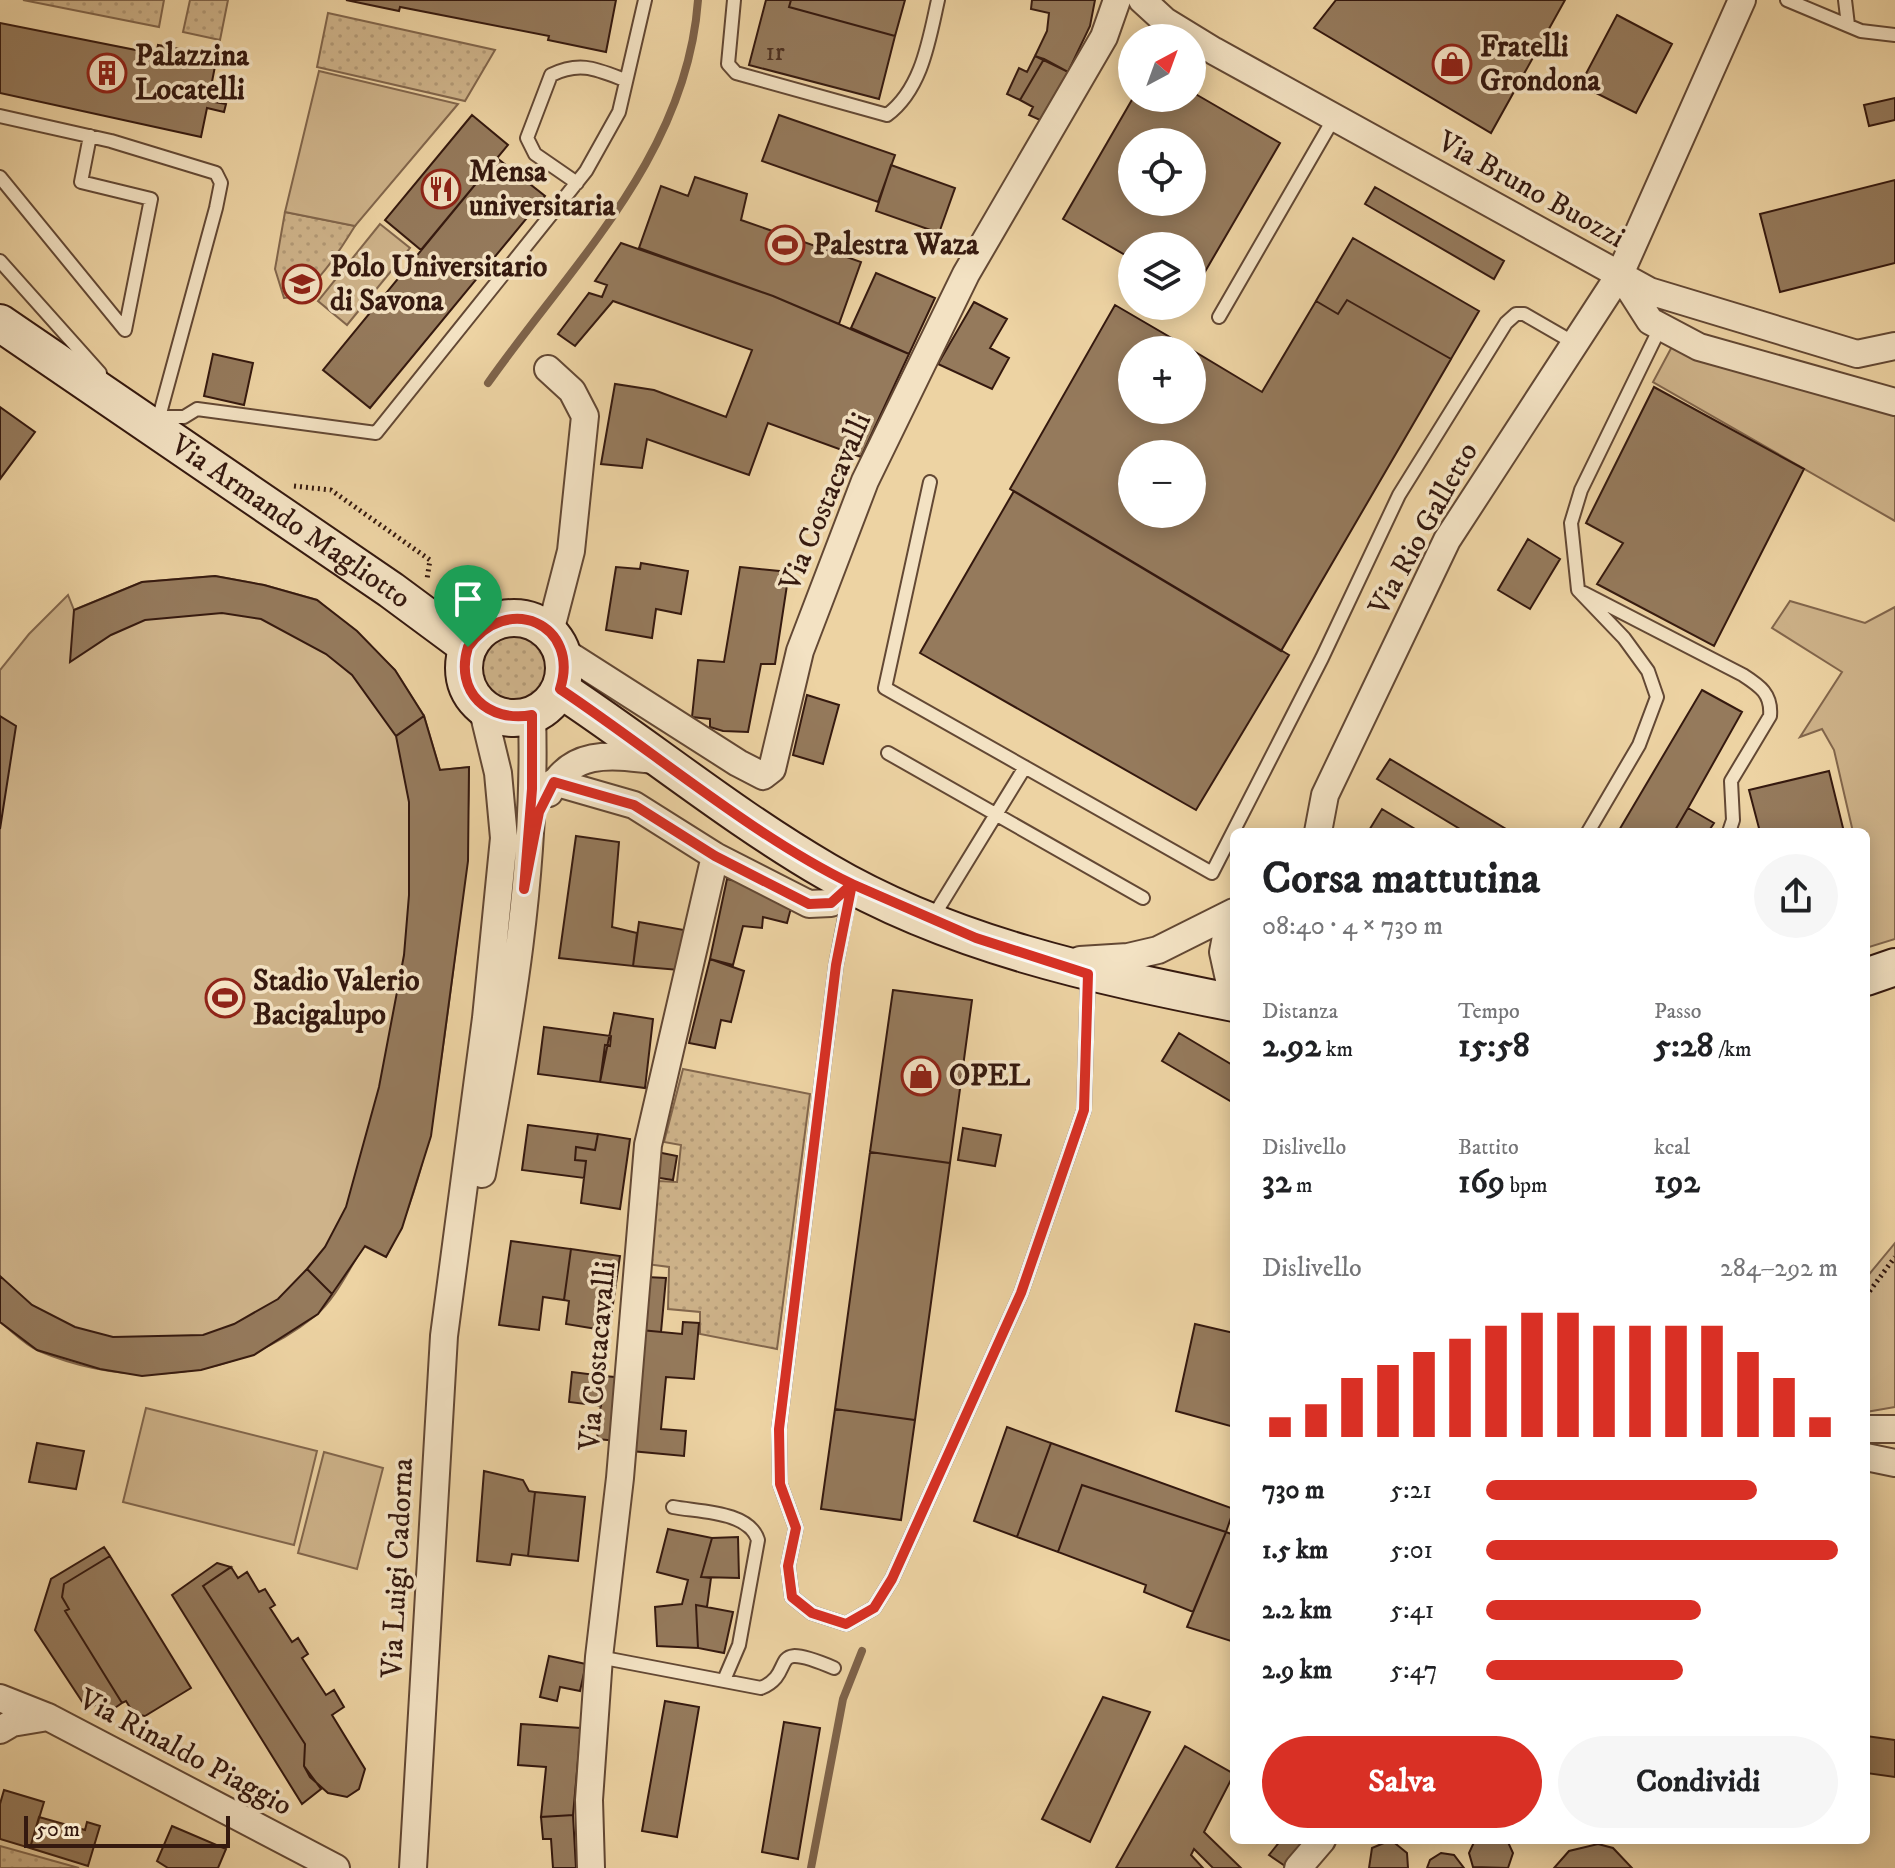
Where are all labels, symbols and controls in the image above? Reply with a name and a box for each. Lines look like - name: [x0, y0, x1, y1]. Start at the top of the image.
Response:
- north arrow: [1118, 24, 1206, 112]
- map controls: [1118, 24, 1206, 528]
- place label: Fratelli Grondona: [1480, 29, 1602, 100]
- house number: 1r: [765, 36, 785, 69]
- place label: Palazzina Locatelli: [135, 38, 250, 109]
- shop icon: Fratelli Grondona: [1431, 43, 1473, 85]
- building icon: Palazzina Locatelli: [86, 52, 128, 94]
- street label: Via Bruno Buozzi: [1430, 123, 1631, 257]
- button: locate: [1118, 128, 1206, 216]
- place label: Mensa universitaria: [469, 154, 616, 225]
- restaurant icon: Mensa universitaria: [420, 168, 462, 210]
- sports icon: Palestra Waza: [764, 224, 806, 266]
- place label: Palestra Waza: [813, 227, 980, 264]
- button: layers: [1118, 232, 1206, 320]
- place label: Polo Universitario di Savona: [330, 249, 547, 320]
- school or university icon: Polo Universitario di Savona: [281, 263, 323, 305]
- button: +: [1118, 336, 1206, 424]
- street label: Via Costacavalli: [771, 407, 880, 598]
- street label: Via Armando Magliotto: [163, 426, 418, 617]
- street label: Via Rio Galletto: [1361, 436, 1487, 623]
- button: −: [1118, 440, 1206, 528]
- pin: [434, 565, 502, 647]
- icon: arrive: [446, 577, 490, 621]
- text: Corsa mattutina: [1262, 852, 1540, 907]
- button: share: [1754, 854, 1838, 938]
- text: 08:40 · 4 × 730 m: [1262, 910, 1443, 943]
- place label: Stadio Valerio Bacigalupo: [253, 963, 420, 1034]
- sports icon: Stadio Valerio Bacigalupo: [204, 977, 246, 1019]
- text: Distanza: [1262, 998, 1338, 1025]
- text: Tempo: [1458, 998, 1520, 1025]
- text: Passo: [1654, 998, 1702, 1025]
- text: 2.92: [1262, 1025, 1321, 1067]
- text: 15:58: [1458, 1025, 1530, 1067]
- text: 5:28: [1654, 1025, 1713, 1067]
- text: km: [1321, 1036, 1353, 1063]
- text: /km: [1713, 1036, 1752, 1063]
- shop icon: OPEL: [900, 1055, 942, 1097]
- place label: OPEL: [949, 1058, 1031, 1095]
- text: Dislivello: [1262, 1134, 1346, 1161]
- text: Battito: [1458, 1134, 1519, 1161]
- text: kcal: [1654, 1134, 1690, 1161]
- text: 32: [1262, 1161, 1291, 1203]
- text: 169: [1458, 1161, 1505, 1203]
- text: 192: [1654, 1161, 1700, 1203]
- text: m: [1291, 1172, 1313, 1199]
- text: bpm: [1505, 1172, 1548, 1199]
- text: Dislivello: [1262, 1252, 1362, 1285]
- text: 284–292 m: [1720, 1252, 1838, 1285]
- street label: Via Costacavalli: [571, 1260, 625, 1453]
- street label: Via Luigi Cadorna: [374, 1457, 422, 1680]
- text: 730 m: [1262, 1474, 1325, 1507]
- text: 5:21: [1390, 1474, 1432, 1507]
- text: 1.5 km: [1262, 1534, 1328, 1567]
- text: 5:01: [1390, 1534, 1433, 1567]
- text: 2.2 km: [1262, 1594, 1332, 1627]
- text: 5:41: [1390, 1594, 1434, 1627]
- text: 2.9 km: [1262, 1654, 1332, 1687]
- text: 5:47: [1390, 1654, 1438, 1687]
- street label: Via Rinaldo Piaggio: [71, 1681, 298, 1825]
- button: Salva: [1262, 1736, 1542, 1828]
- button: Condividi: [1558, 1736, 1838, 1828]
- scale bar: [24, 1812, 230, 1848]
- text: 50 m: [36, 1816, 80, 1843]

